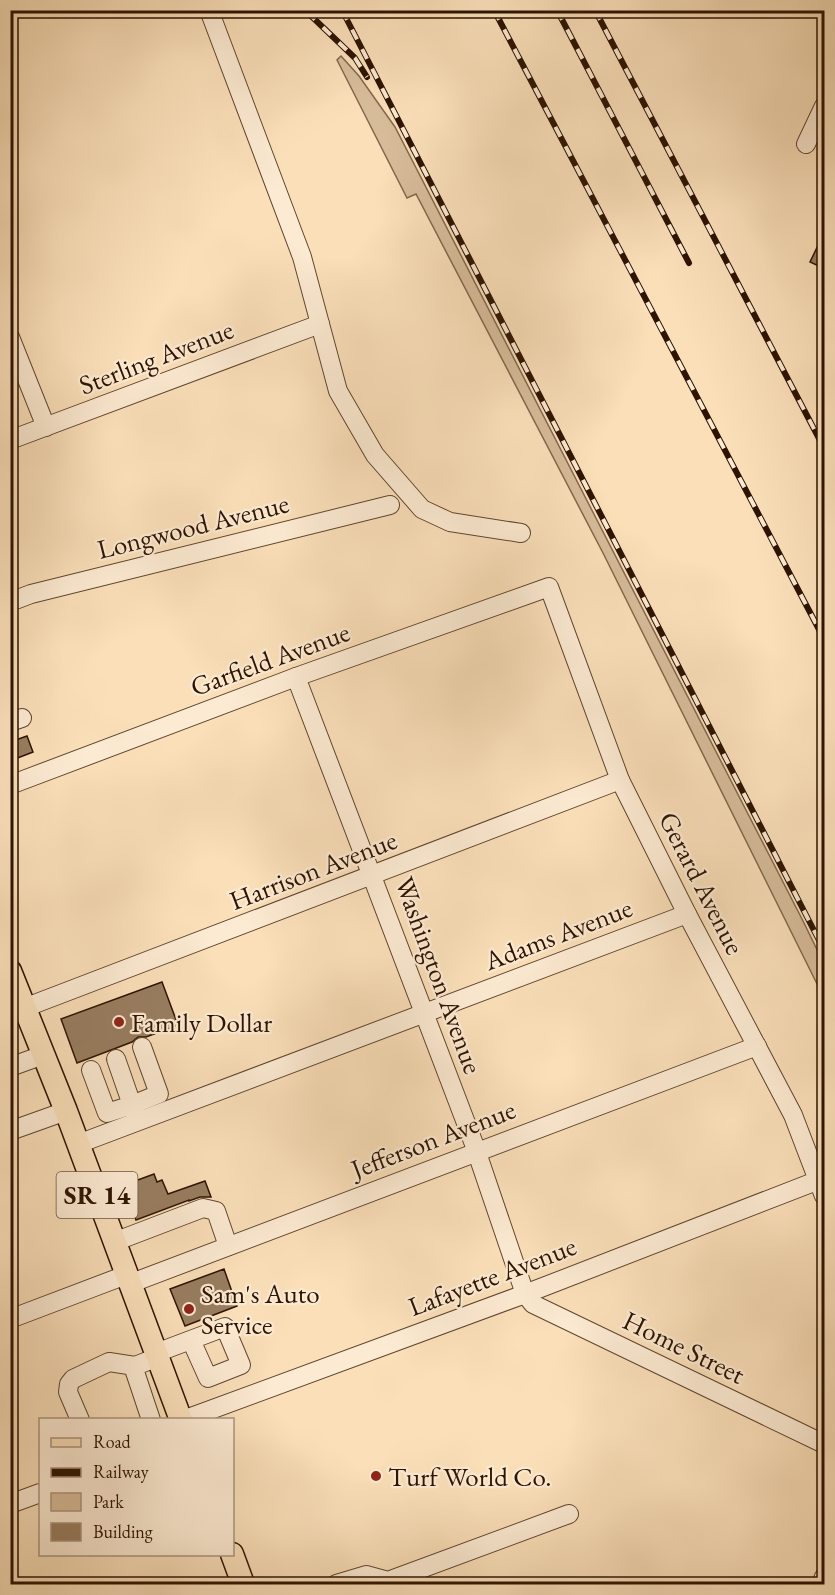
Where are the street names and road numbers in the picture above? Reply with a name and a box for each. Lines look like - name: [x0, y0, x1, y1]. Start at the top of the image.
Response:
- street label: Sterling Avenue: [74, 312, 238, 402]
- street label: Longwood Avenue: [94, 485, 292, 567]
- street label: Garfield Avenue: [186, 614, 354, 704]
- street label: Gerard Avenue: [651, 806, 753, 960]
- street label: Harrison Avenue: [224, 822, 402, 918]
- street label: Washington Avenue: [387, 872, 491, 1078]
- street label: Adams Avenue: [478, 890, 637, 979]
- street label: Jefferson Avenue: [344, 1092, 520, 1187]
- road number: SR 14: [57, 1172, 138, 1218]
- street label: Lafayette Avenue: [403, 1228, 581, 1324]
- street label: Home Street: [617, 1302, 751, 1392]

